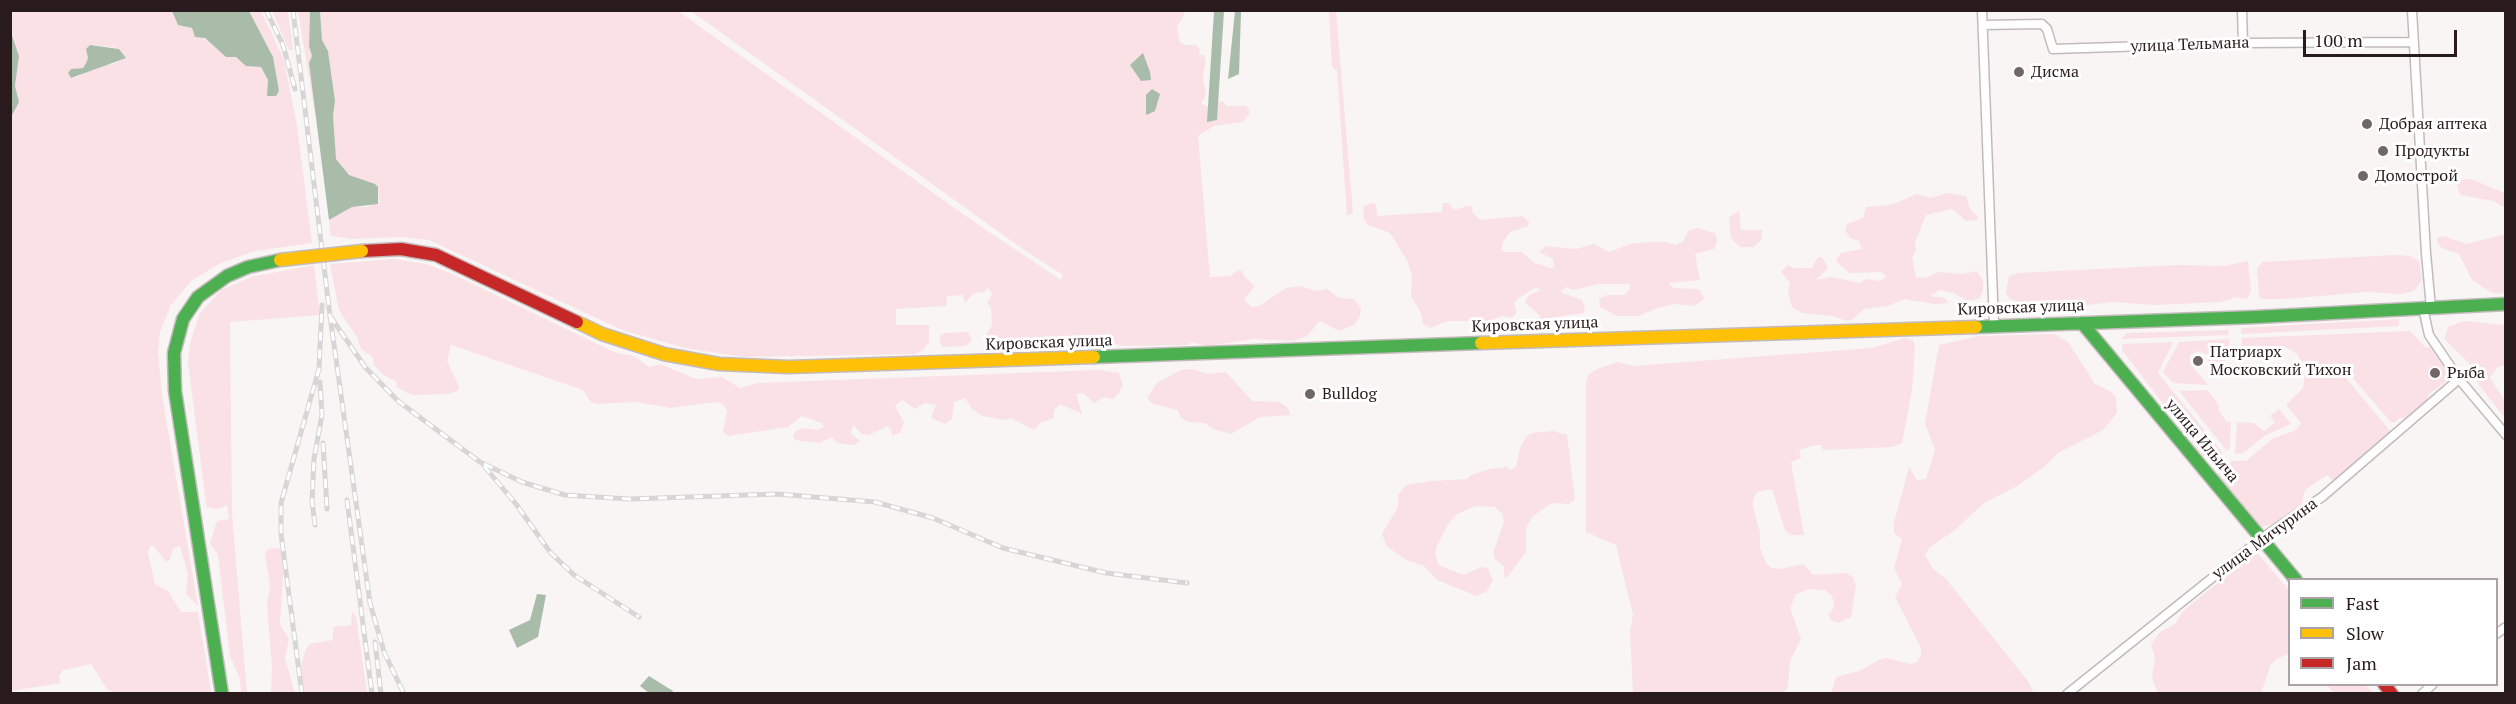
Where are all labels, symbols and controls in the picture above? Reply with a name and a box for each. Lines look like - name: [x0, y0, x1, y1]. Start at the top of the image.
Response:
- scale bar: [2306, 18, 2460, 56]
- text: 100 m: [2314, 28, 2363, 52]
- street label: улица Тельмана: [2130, 33, 2250, 57]
- place label: Дисма: [2031, 62, 2079, 82]
- marker: Дисма: [2012, 65, 2026, 79]
- place label: Добрая аптека: [2379, 114, 2487, 134]
- marker: Добрая аптека: [2360, 117, 2374, 131]
- place label: Продукты: [2395, 141, 2470, 161]
- marker: Продукты: [2376, 144, 2390, 158]
- place label: Домострой: [2375, 166, 2458, 186]
- marker: Домострой: [2356, 169, 2370, 183]
- street label: Кировская улица: [1957, 296, 2085, 320]
- street label: Кировская улица: [1471, 313, 1599, 337]
- street label: Кировская улица: [985, 331, 1113, 355]
- place label: Патриарх Московский Тихон: [2210, 342, 2351, 380]
- marker: Патриарх Московский Тихон: [2191, 354, 2205, 368]
- place label: Рыба: [2447, 363, 2485, 383]
- marker: Рыба: [2428, 366, 2442, 380]
- place label: Bulldog: [1322, 384, 1377, 404]
- marker: Bulldog: [1303, 387, 1317, 401]
- street label: улица Ильича: [2161, 395, 2243, 487]
- street label: улица Мичурина: [2209, 494, 2321, 584]
- legend: [2288, 578, 2498, 686]
- text: Fast: [2346, 591, 2379, 615]
- text: Slow: [2346, 621, 2384, 645]
- text: Jam: [2346, 651, 2377, 675]

